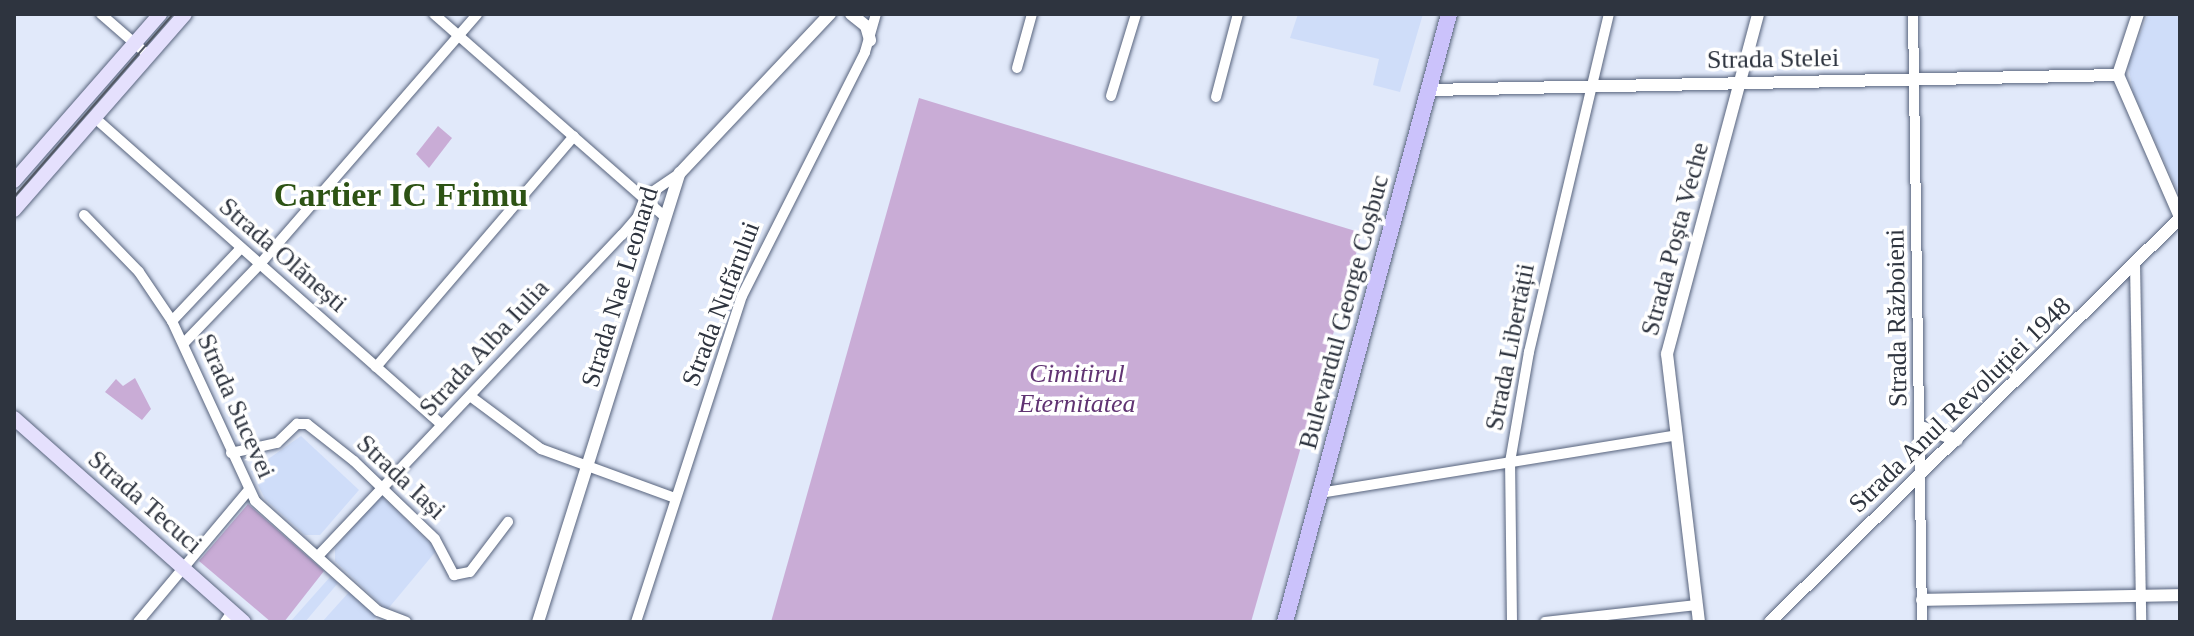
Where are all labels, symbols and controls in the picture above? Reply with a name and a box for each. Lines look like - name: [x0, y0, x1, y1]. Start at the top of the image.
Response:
- street label: Strada Stelei: [1707, 42, 1839, 76]
- street label: Strada Poșta Veche: [1634, 139, 1716, 339]
- street label: Bulevardul George Coșbuc: [1292, 171, 1396, 453]
- district label: Cartier IC Frimu: [274, 175, 528, 215]
- street label: Strada Nae Leonard: [575, 183, 665, 391]
- street label: Strada Olănești: [213, 191, 353, 319]
- street label: Strada Nufărului: [675, 217, 767, 391]
- street label: Strada Războieni: [1880, 229, 1914, 407]
- street label: Strada Libertății: [1479, 261, 1541, 433]
- street label: Strada Alba Iulia: [412, 272, 556, 424]
- street label: Strada Anul Revoluției 1948: [1842, 290, 2078, 520]
- street label: Strada Sucevei: [190, 329, 282, 483]
- park label: Cimitirul Eternitatea: [1019, 358, 1135, 420]
- street label: Strada Iași: [350, 428, 452, 526]
- street label: Strada Tecuci: [81, 444, 209, 560]

